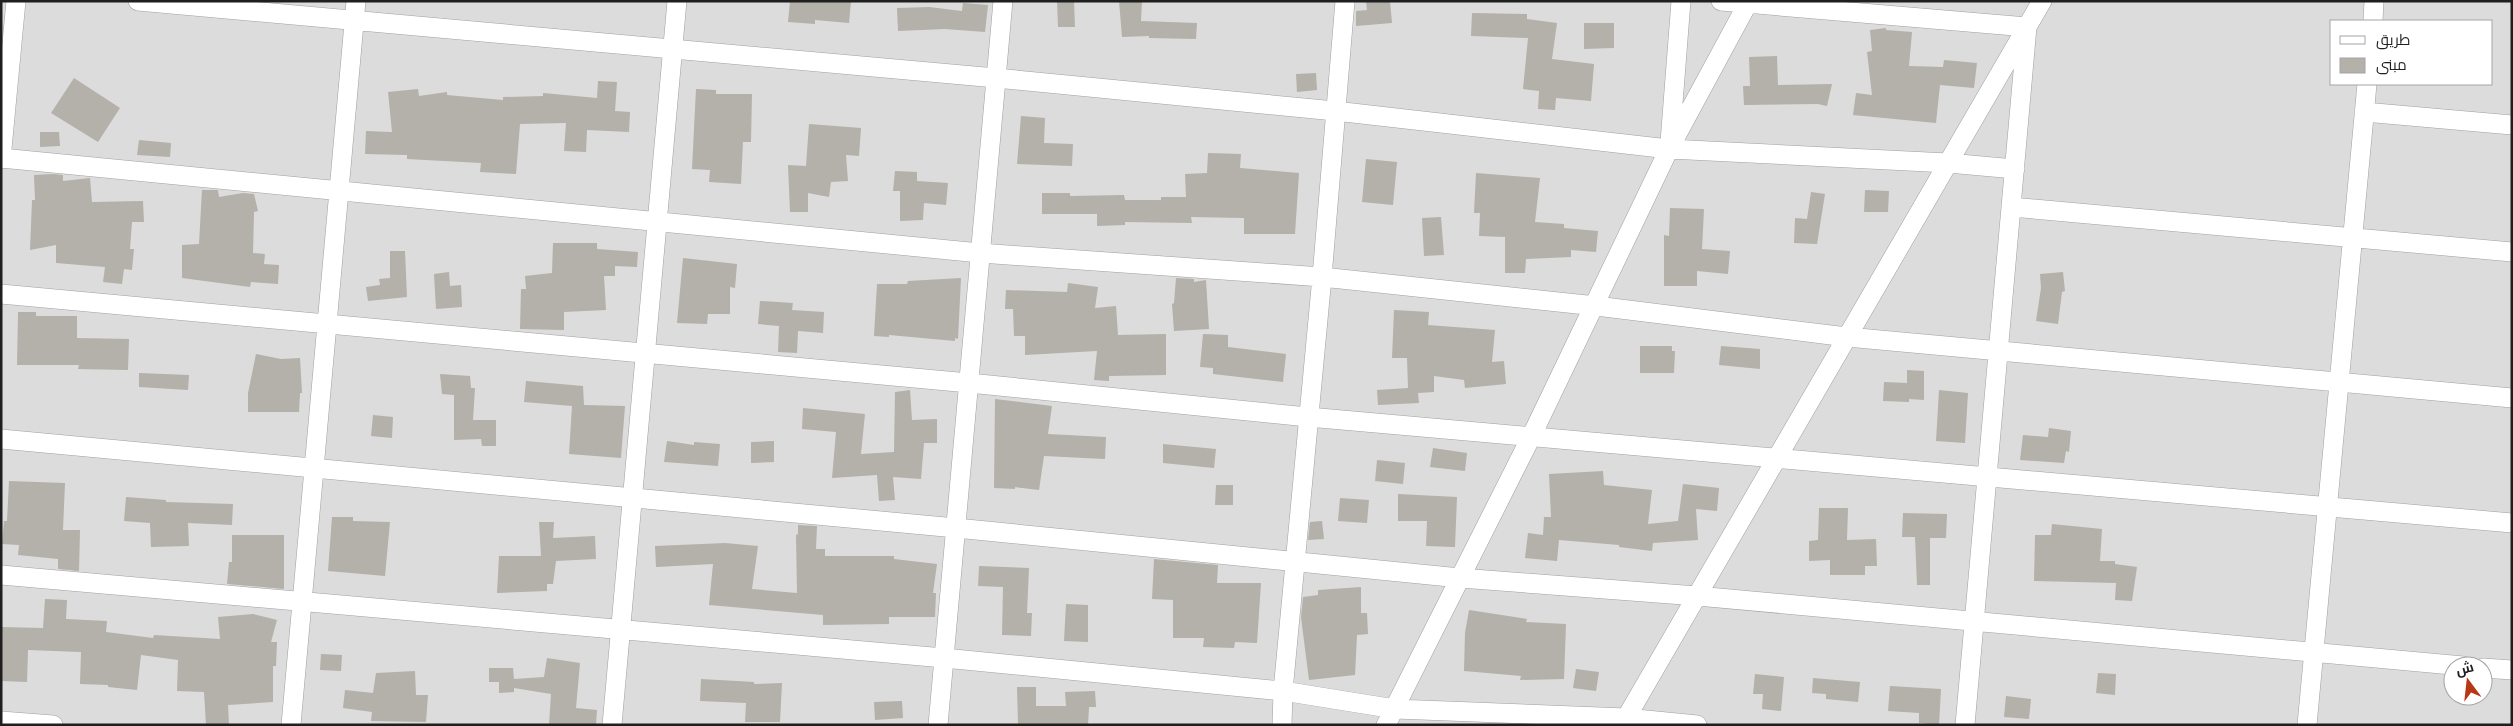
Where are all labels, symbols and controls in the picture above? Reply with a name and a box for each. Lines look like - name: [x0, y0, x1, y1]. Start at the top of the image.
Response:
- legend: [2330, 20, 2493, 85]
- text: طريق: [2376, 31, 2410, 50]
- text: مبنى: [2376, 56, 2407, 75]
- north arrow: [2443, 656, 2493, 706]
- text: ش: [2454, 658, 2476, 679]

